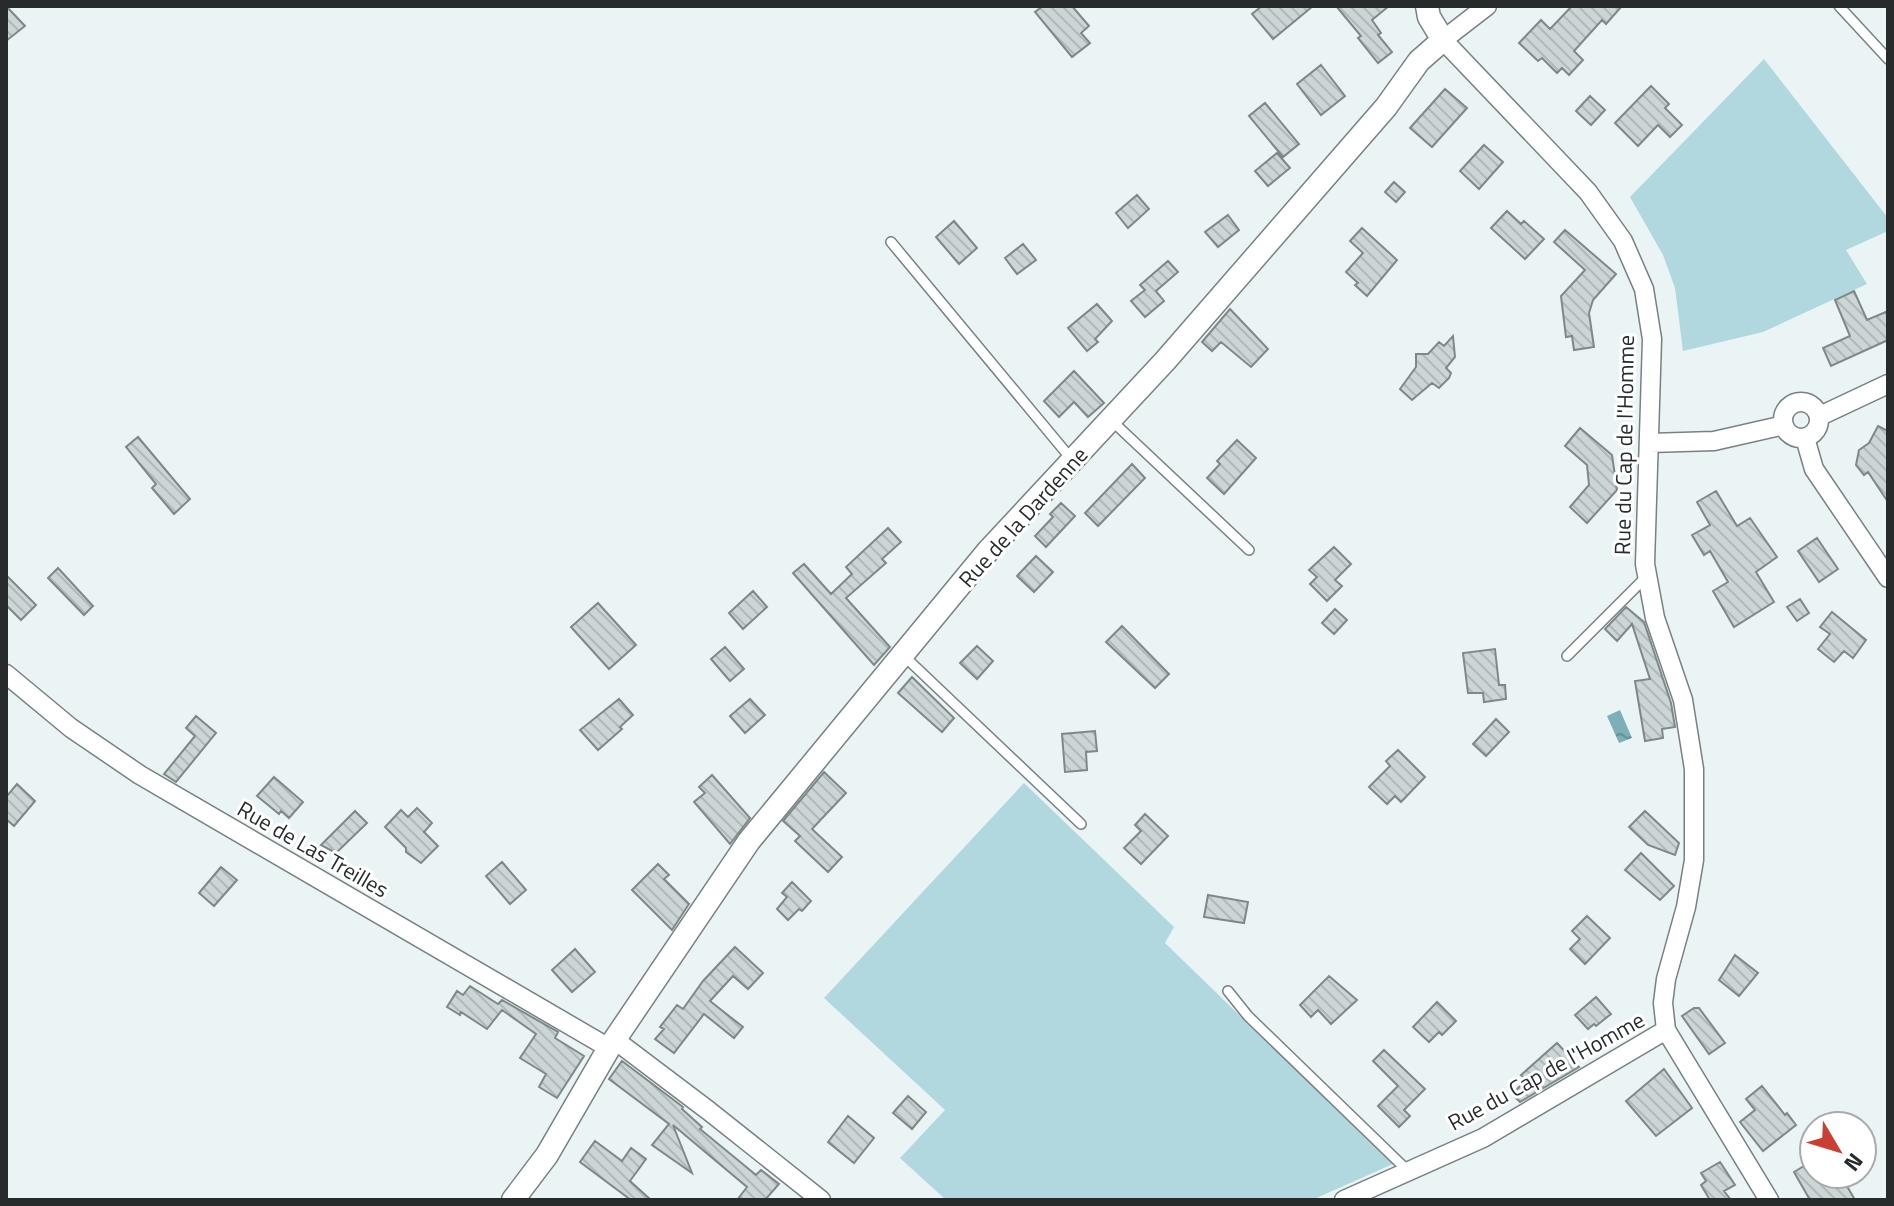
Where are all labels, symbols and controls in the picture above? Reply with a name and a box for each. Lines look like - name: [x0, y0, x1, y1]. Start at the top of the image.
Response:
- street label: Rue du Cap de l'Homme: [1605, 335, 1643, 555]
- street label: Rue de la Dardenne: [950, 439, 1096, 595]
- street label: Rue de Las Treilles: [231, 792, 395, 906]
- street label: Rue du Cap de l'Homme: [1441, 1003, 1651, 1139]
- north arrow: [1798, 1110, 1878, 1190]
- text: N: [1836, 1146, 1872, 1179]

